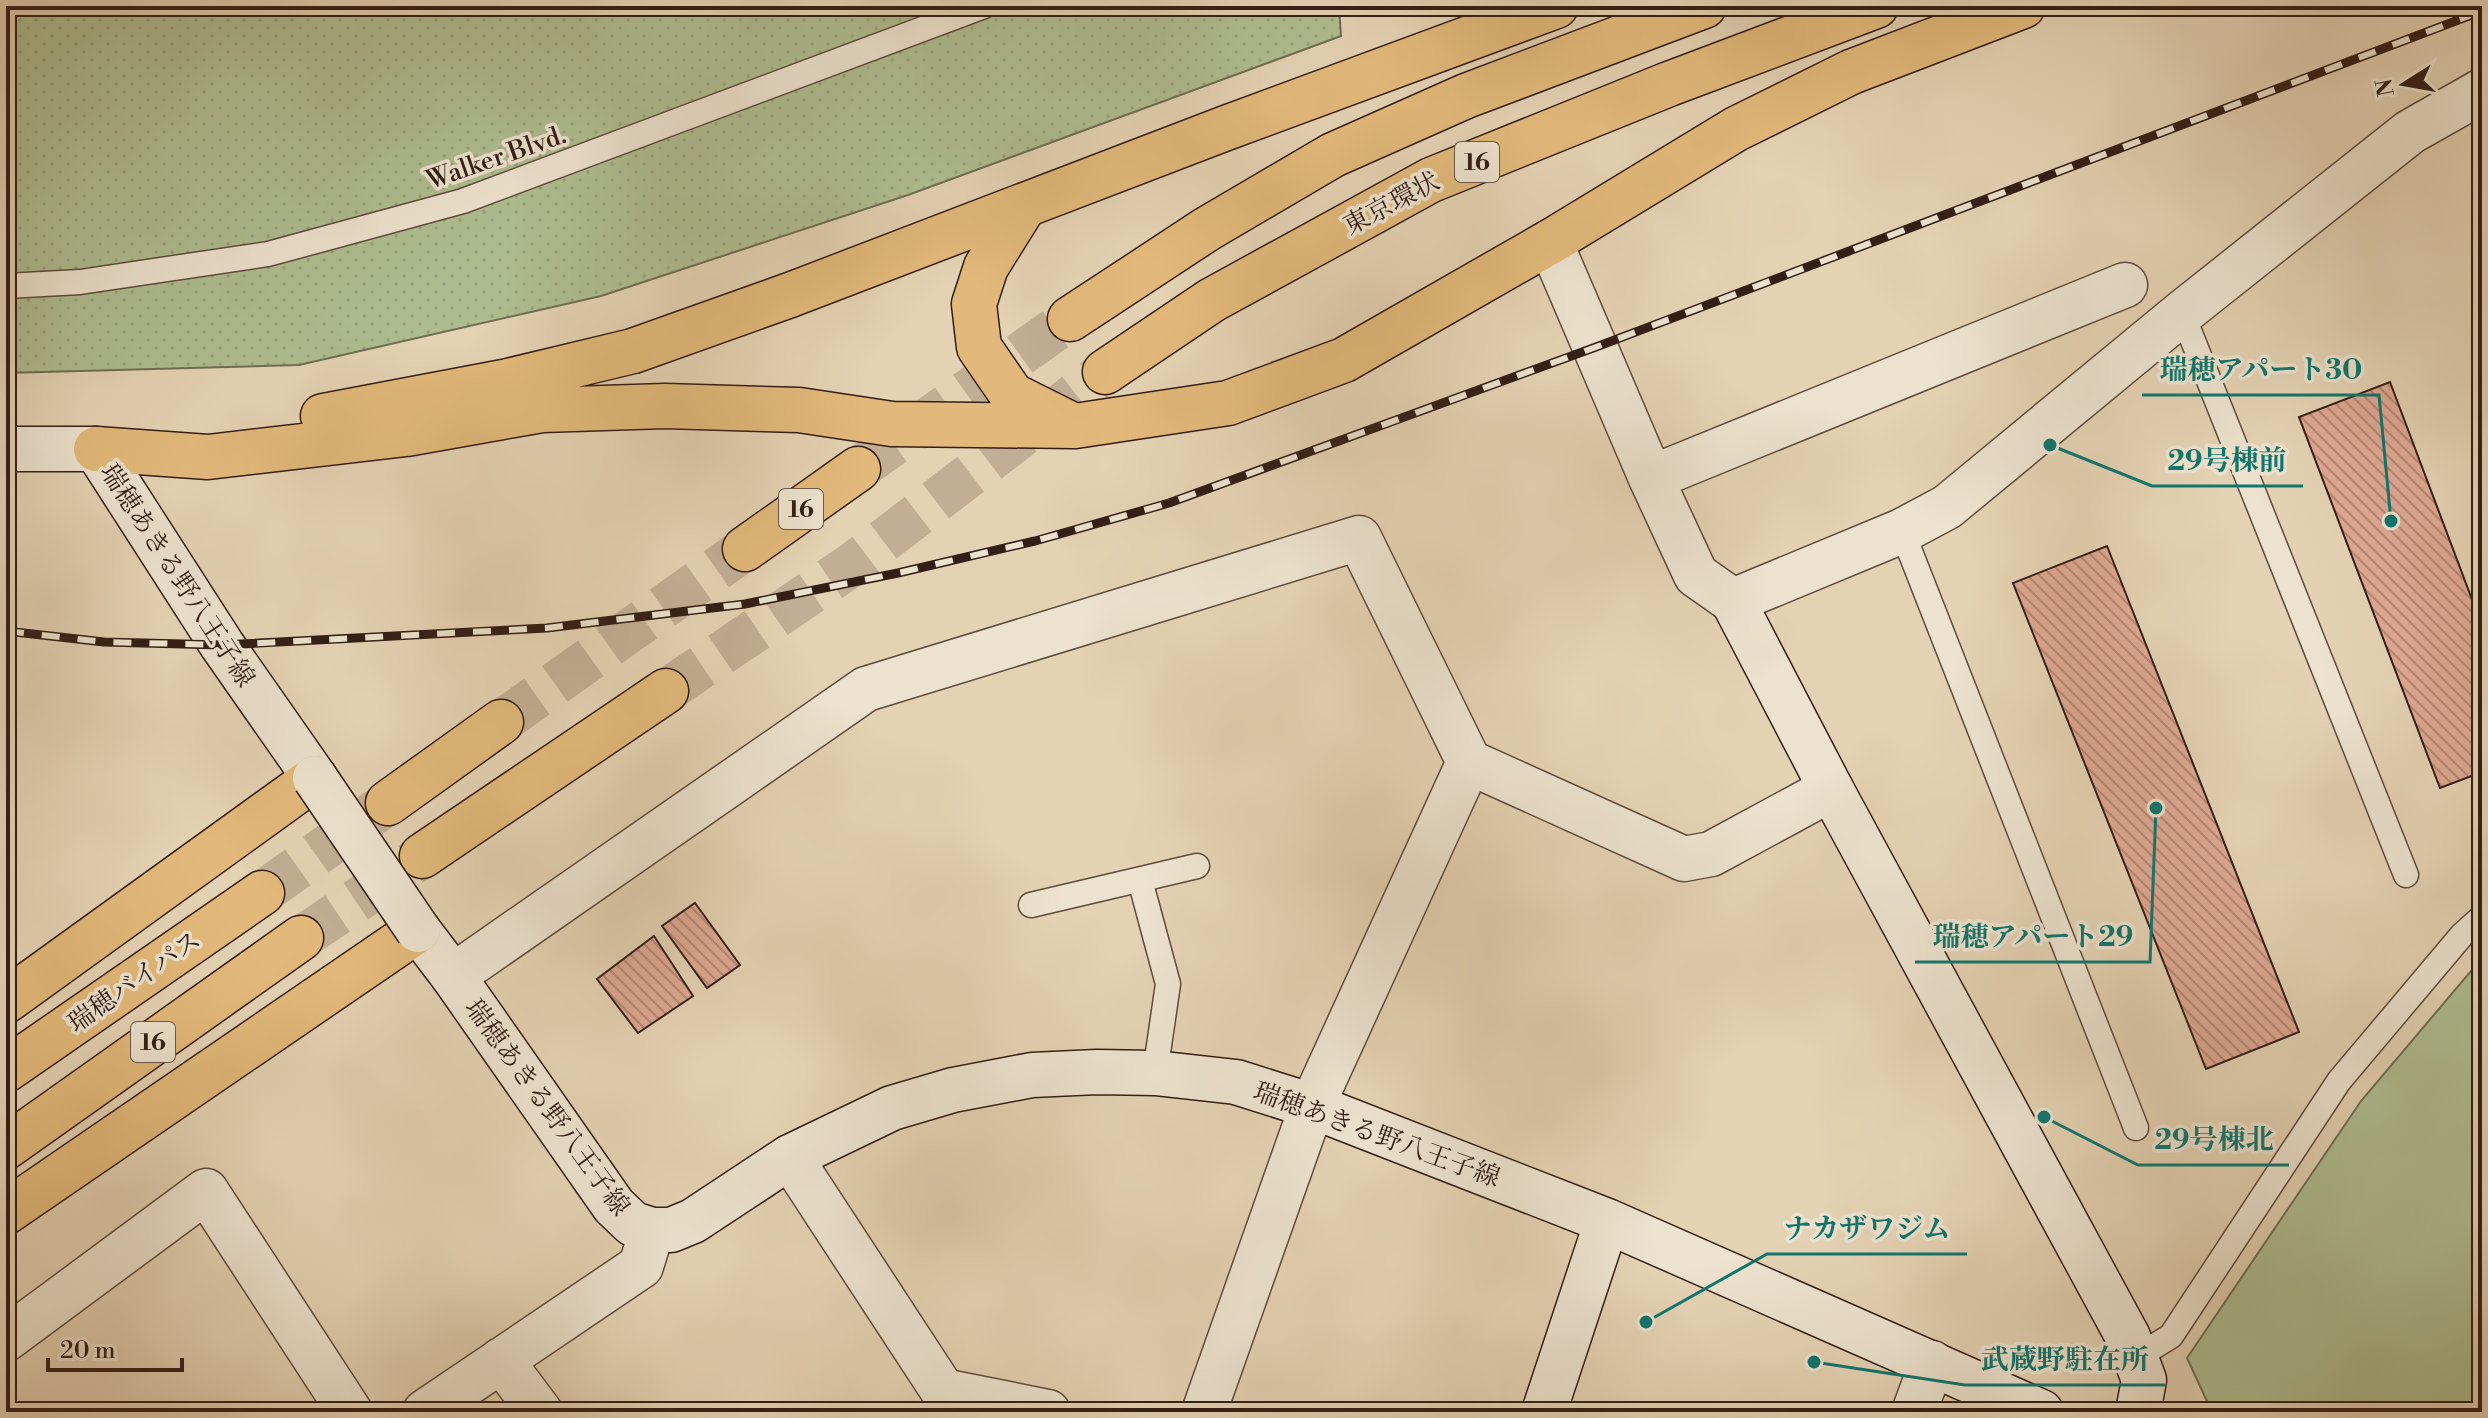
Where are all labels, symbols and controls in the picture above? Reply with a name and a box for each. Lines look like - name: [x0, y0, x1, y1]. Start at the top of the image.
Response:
- north arrow: [2364, 44, 2444, 124]
- text: N: [2371, 76, 2401, 99]
- street label: Walker Blvd.: [422, 119, 570, 197]
- road number: 16: [1455, 142, 1499, 182]
- street label: 東京環状: [1338, 165, 1445, 242]
- callout: 瑞穂アパート30: [2142, 343, 2379, 395]
- text: 瑞穂アパート30: [2160, 353, 2362, 388]
- callout: 29号棟前: [2152, 434, 2303, 486]
- text: 29号棟前: [2167, 444, 2287, 479]
- street label: 瑞穂あきる野八王子線: [93, 458, 261, 693]
- road number: 16: [779, 489, 823, 529]
- callout: 瑞穂アパート29: [1915, 910, 2150, 962]
- text: 瑞穂アパート29: [1933, 920, 2133, 955]
- street label: 瑞穂バイパス: [62, 924, 207, 1040]
- street label: 瑞穂あきる野八王子線: [458, 993, 637, 1222]
- road number: 16: [131, 1022, 175, 1062]
- street label: 瑞穂あきる野八王子線: [1249, 1075, 1504, 1194]
- callout: 29号棟北: [2138, 1113, 2289, 1165]
- text: 29号棟北: [2154, 1123, 2274, 1158]
- callout: ナカザワジム: [1767, 1202, 1967, 1254]
- text: ナカザワジム: [1784, 1212, 1950, 1247]
- scale bar: [48, 1322, 182, 1372]
- callout: 武蔵野駐在所: [1965, 1333, 2165, 1385]
- text: 20 m: [60, 1336, 116, 1366]
- text: 武蔵野駐在所: [1981, 1343, 2149, 1378]

